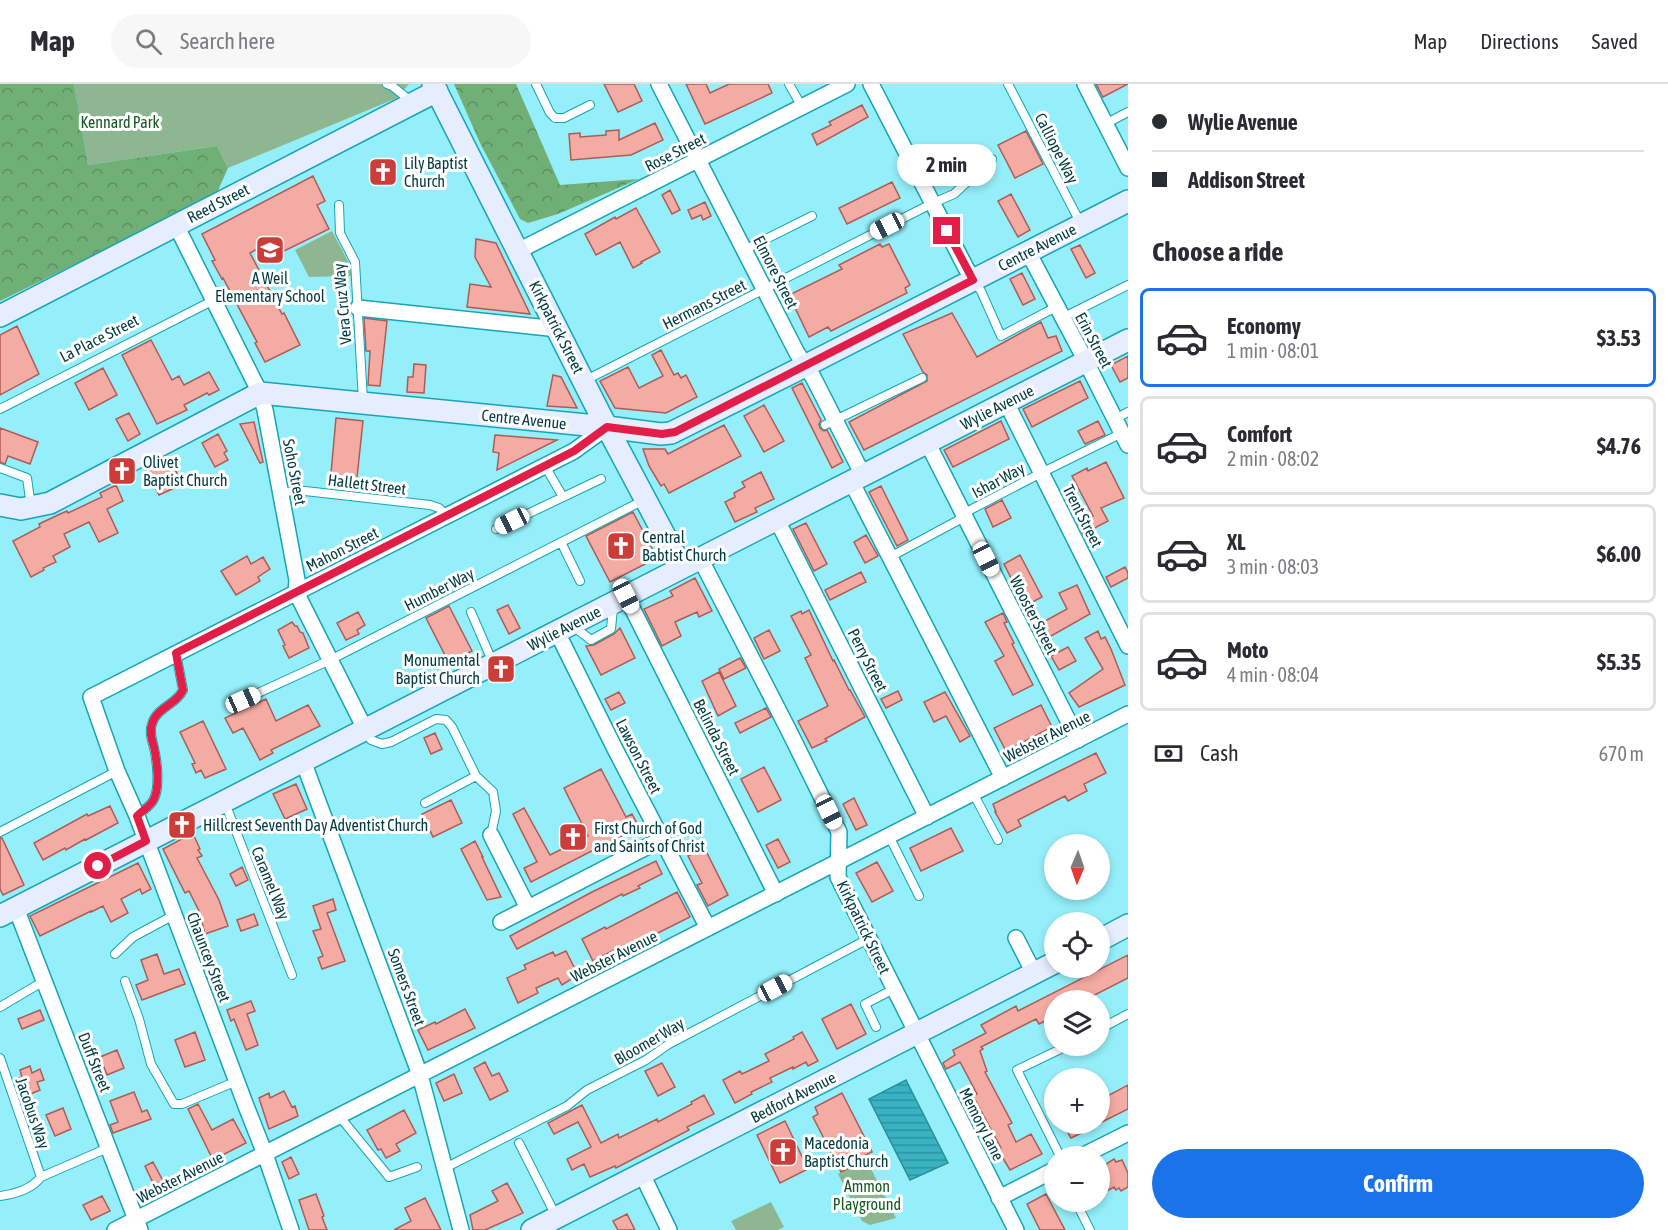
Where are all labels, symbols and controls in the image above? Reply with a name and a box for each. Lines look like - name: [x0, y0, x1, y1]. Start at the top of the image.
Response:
- search box: [111, 14, 531, 68]
- text: Map: [30, 25, 75, 57]
- icon: search: [132, 25, 165, 58]
- text: Search here: [180, 28, 275, 54]
- text: Map: [1413, 29, 1447, 53]
- text: Directions: [1480, 29, 1559, 53]
- text: Saved: [1592, 29, 1638, 53]
- text: Wylie Avenue: [1188, 109, 1298, 135]
- street label: Calliope Way: [1031, 110, 1083, 187]
- park label: Kennard Park: [81, 113, 159, 131]
- street label: Rose Street: [642, 129, 709, 175]
- callout: 2 min: [898, 144, 996, 186]
- text: 2 min: [926, 153, 967, 176]
- place label: Lily Baptist Church: [404, 154, 468, 190]
- church icon: Lily Baptist Church: [367, 156, 399, 188]
- text: Addison Street: [1188, 167, 1305, 193]
- street label: Reed Street: [184, 180, 252, 226]
- car: [867, 210, 907, 242]
- route end: [933, 217, 960, 244]
- street label: Centre Avenue: [995, 220, 1079, 274]
- street label: Elmore Street: [750, 233, 802, 312]
- school or university icon: A Weil Elementary School: [254, 234, 286, 266]
- text: Choose a ride: [1152, 236, 1284, 267]
- street label: Vera Cruz Way: [329, 262, 356, 345]
- place label: A Weil Elementary School: [215, 269, 326, 306]
- street label: Hermans Street: [659, 275, 749, 333]
- street label: Kirkpatrick Street: [525, 278, 588, 377]
- street label: Erin Street: [1072, 309, 1116, 371]
- street label: La Place Street: [57, 310, 142, 366]
- icon: car: [1155, 311, 1209, 365]
- text: Economy: [1227, 313, 1301, 339]
- text: $3.53: [1597, 325, 1641, 351]
- text: 1 min · 08:01: [1227, 339, 1319, 362]
- street label: Wylie Avenue: [957, 381, 1037, 434]
- street label: Centre Avenue: [481, 406, 567, 432]
- icon: car: [1155, 419, 1209, 473]
- text: Comfort: [1227, 421, 1292, 447]
- text: $4.76: [1597, 433, 1641, 459]
- street label: Soho Street: [280, 437, 310, 507]
- text: 2 min · 08:02: [1227, 447, 1319, 470]
- place label: Olivet Baptist Church: [143, 453, 227, 490]
- church icon: Olivet Baptist Church: [106, 455, 138, 487]
- street label: Ishar Way: [969, 458, 1028, 502]
- street label: Hallett Street: [327, 470, 408, 498]
- street label: Trent Street: [1060, 482, 1107, 551]
- car: [492, 505, 532, 537]
- street label: Mahon Street: [303, 523, 381, 575]
- icon: car: [1155, 527, 1209, 581]
- place label: Central Babtist Church: [642, 528, 726, 564]
- text: XL: [1227, 529, 1245, 555]
- church icon: Central Babtist Church: [605, 530, 637, 562]
- car: [970, 539, 1002, 579]
- text: $6.00: [1597, 541, 1641, 567]
- text: 3 min · 08:03: [1227, 555, 1319, 578]
- street label: Humber Way: [401, 564, 478, 615]
- street label: Wooster Street: [1007, 573, 1062, 658]
- car: [610, 576, 642, 616]
- street label: Wylie Avenue: [524, 602, 604, 655]
- street label: Perry Street: [844, 625, 892, 695]
- icon: car: [1155, 635, 1209, 689]
- text: Moto: [1227, 637, 1269, 663]
- text: $5.35: [1597, 649, 1641, 675]
- place label: Monumental Baptist Church: [396, 651, 481, 688]
- church icon: Monumental Baptist Church: [485, 653, 517, 685]
- text: 4 min · 08:04: [1227, 663, 1319, 686]
- car: [223, 684, 263, 716]
- street label: Belinda Street: [690, 696, 744, 778]
- street label: Webster Avenue: [1001, 707, 1093, 765]
- street label: Lawson Street: [612, 716, 666, 797]
- icon: cash: [1152, 737, 1185, 770]
- text: Cash: [1200, 740, 1239, 766]
- text: 670 m: [1599, 742, 1644, 765]
- car: [813, 792, 845, 832]
- church icon: Hillcrest Seventh Day Adventist Church: [166, 809, 198, 841]
- place label: Hillcrest Seventh Day Adventist Church: [203, 816, 428, 835]
- place label: First Church of God and Saints of Christ: [594, 819, 705, 855]
- church icon: First Church of God and Saints of Christ: [557, 821, 589, 853]
- north arrow: [1044, 834, 1110, 900]
- map controls: [1044, 834, 1110, 1212]
- street label: Caramel Way: [247, 844, 294, 923]
- route start: [84, 852, 111, 879]
- street label: Kirkpatrick Street: [833, 877, 895, 977]
- street label: Chauncey Street: [183, 910, 235, 1005]
- button: locate: [1044, 912, 1110, 978]
- street label: Webster Avenue: [568, 927, 660, 985]
- street label: Somers Street: [385, 946, 429, 1028]
- car: [755, 972, 795, 1004]
- button: layers: [1044, 990, 1110, 1056]
- street label: Bloomer Way: [611, 1014, 688, 1069]
- street label: Duff Street: [75, 1030, 115, 1095]
- street label: Bedford Avenue: [747, 1068, 839, 1126]
- button: +: [1044, 1068, 1110, 1134]
- street label: Jacobus Way: [11, 1075, 54, 1152]
- street label: Memory Lane: [955, 1085, 1008, 1164]
- place label: Macedonia Baptist Church: [804, 1134, 888, 1171]
- church icon: Macedonia Baptist Church: [767, 1136, 799, 1168]
- button: −: [1044, 1146, 1110, 1212]
- street label: Webster Avenue: [134, 1148, 226, 1206]
- button: Confirm: [1152, 1149, 1644, 1218]
- park label: Ammon Playground: [833, 1177, 901, 1214]

